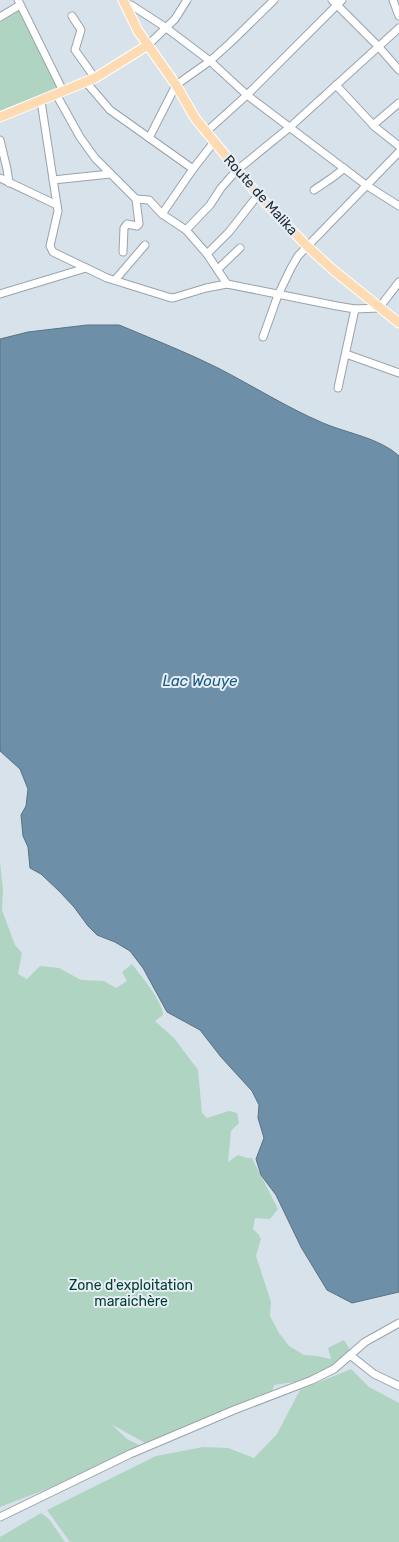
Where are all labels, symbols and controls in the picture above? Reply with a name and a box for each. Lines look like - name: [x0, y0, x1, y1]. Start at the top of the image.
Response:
- street label: Route de Malika: [220, 152, 301, 239]
- water label: Lac Wouye: [163, 672, 238, 690]
- park label: Zone d'exploitation maraichère: [69, 1277, 193, 1310]

